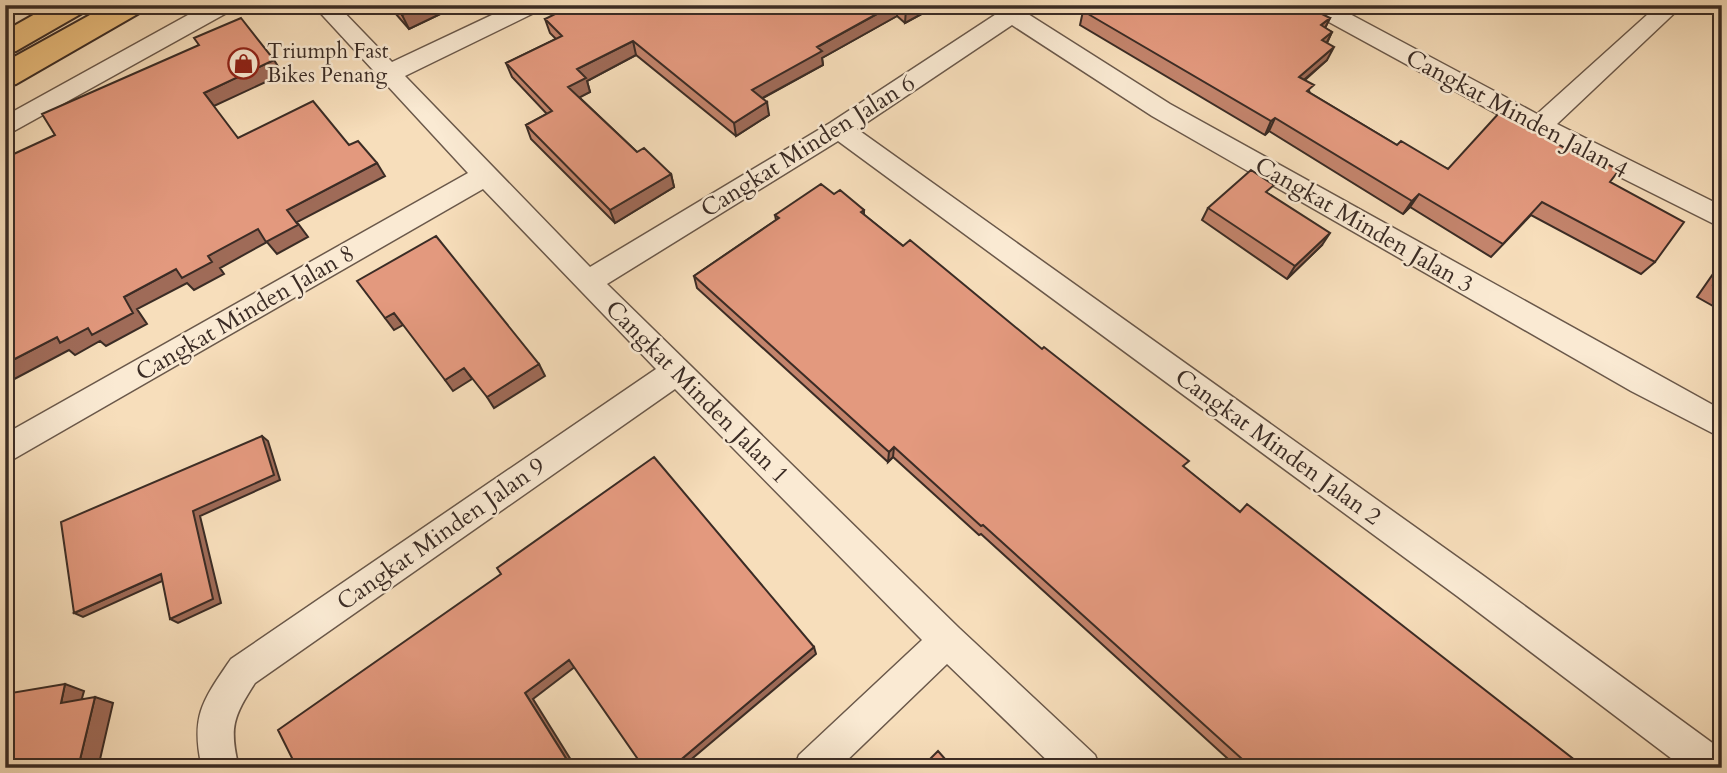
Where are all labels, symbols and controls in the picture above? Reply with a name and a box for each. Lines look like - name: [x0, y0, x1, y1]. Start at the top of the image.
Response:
- place label: Triumph Fast Bikes Penang: [267, 37, 389, 90]
- street label: Cangkat Minden Jalan 4: [1400, 41, 1634, 187]
- shop icon: Triumph Fast Bikes Penang: [227, 46, 261, 80]
- street label: Cangkat Minden Jalan 6: [694, 67, 922, 225]
- street label: Cangkat Minden Jalan 3: [1249, 149, 1479, 301]
- street label: Cangkat Minden Jalan 8: [130, 237, 360, 389]
- street label: Cangkat Minden Jalan 1: [598, 293, 796, 491]
- street label: Cangkat Minden Jalan 2: [1168, 361, 1388, 533]
- street label: Cangkat Minden Jalan 9: [330, 450, 552, 618]

